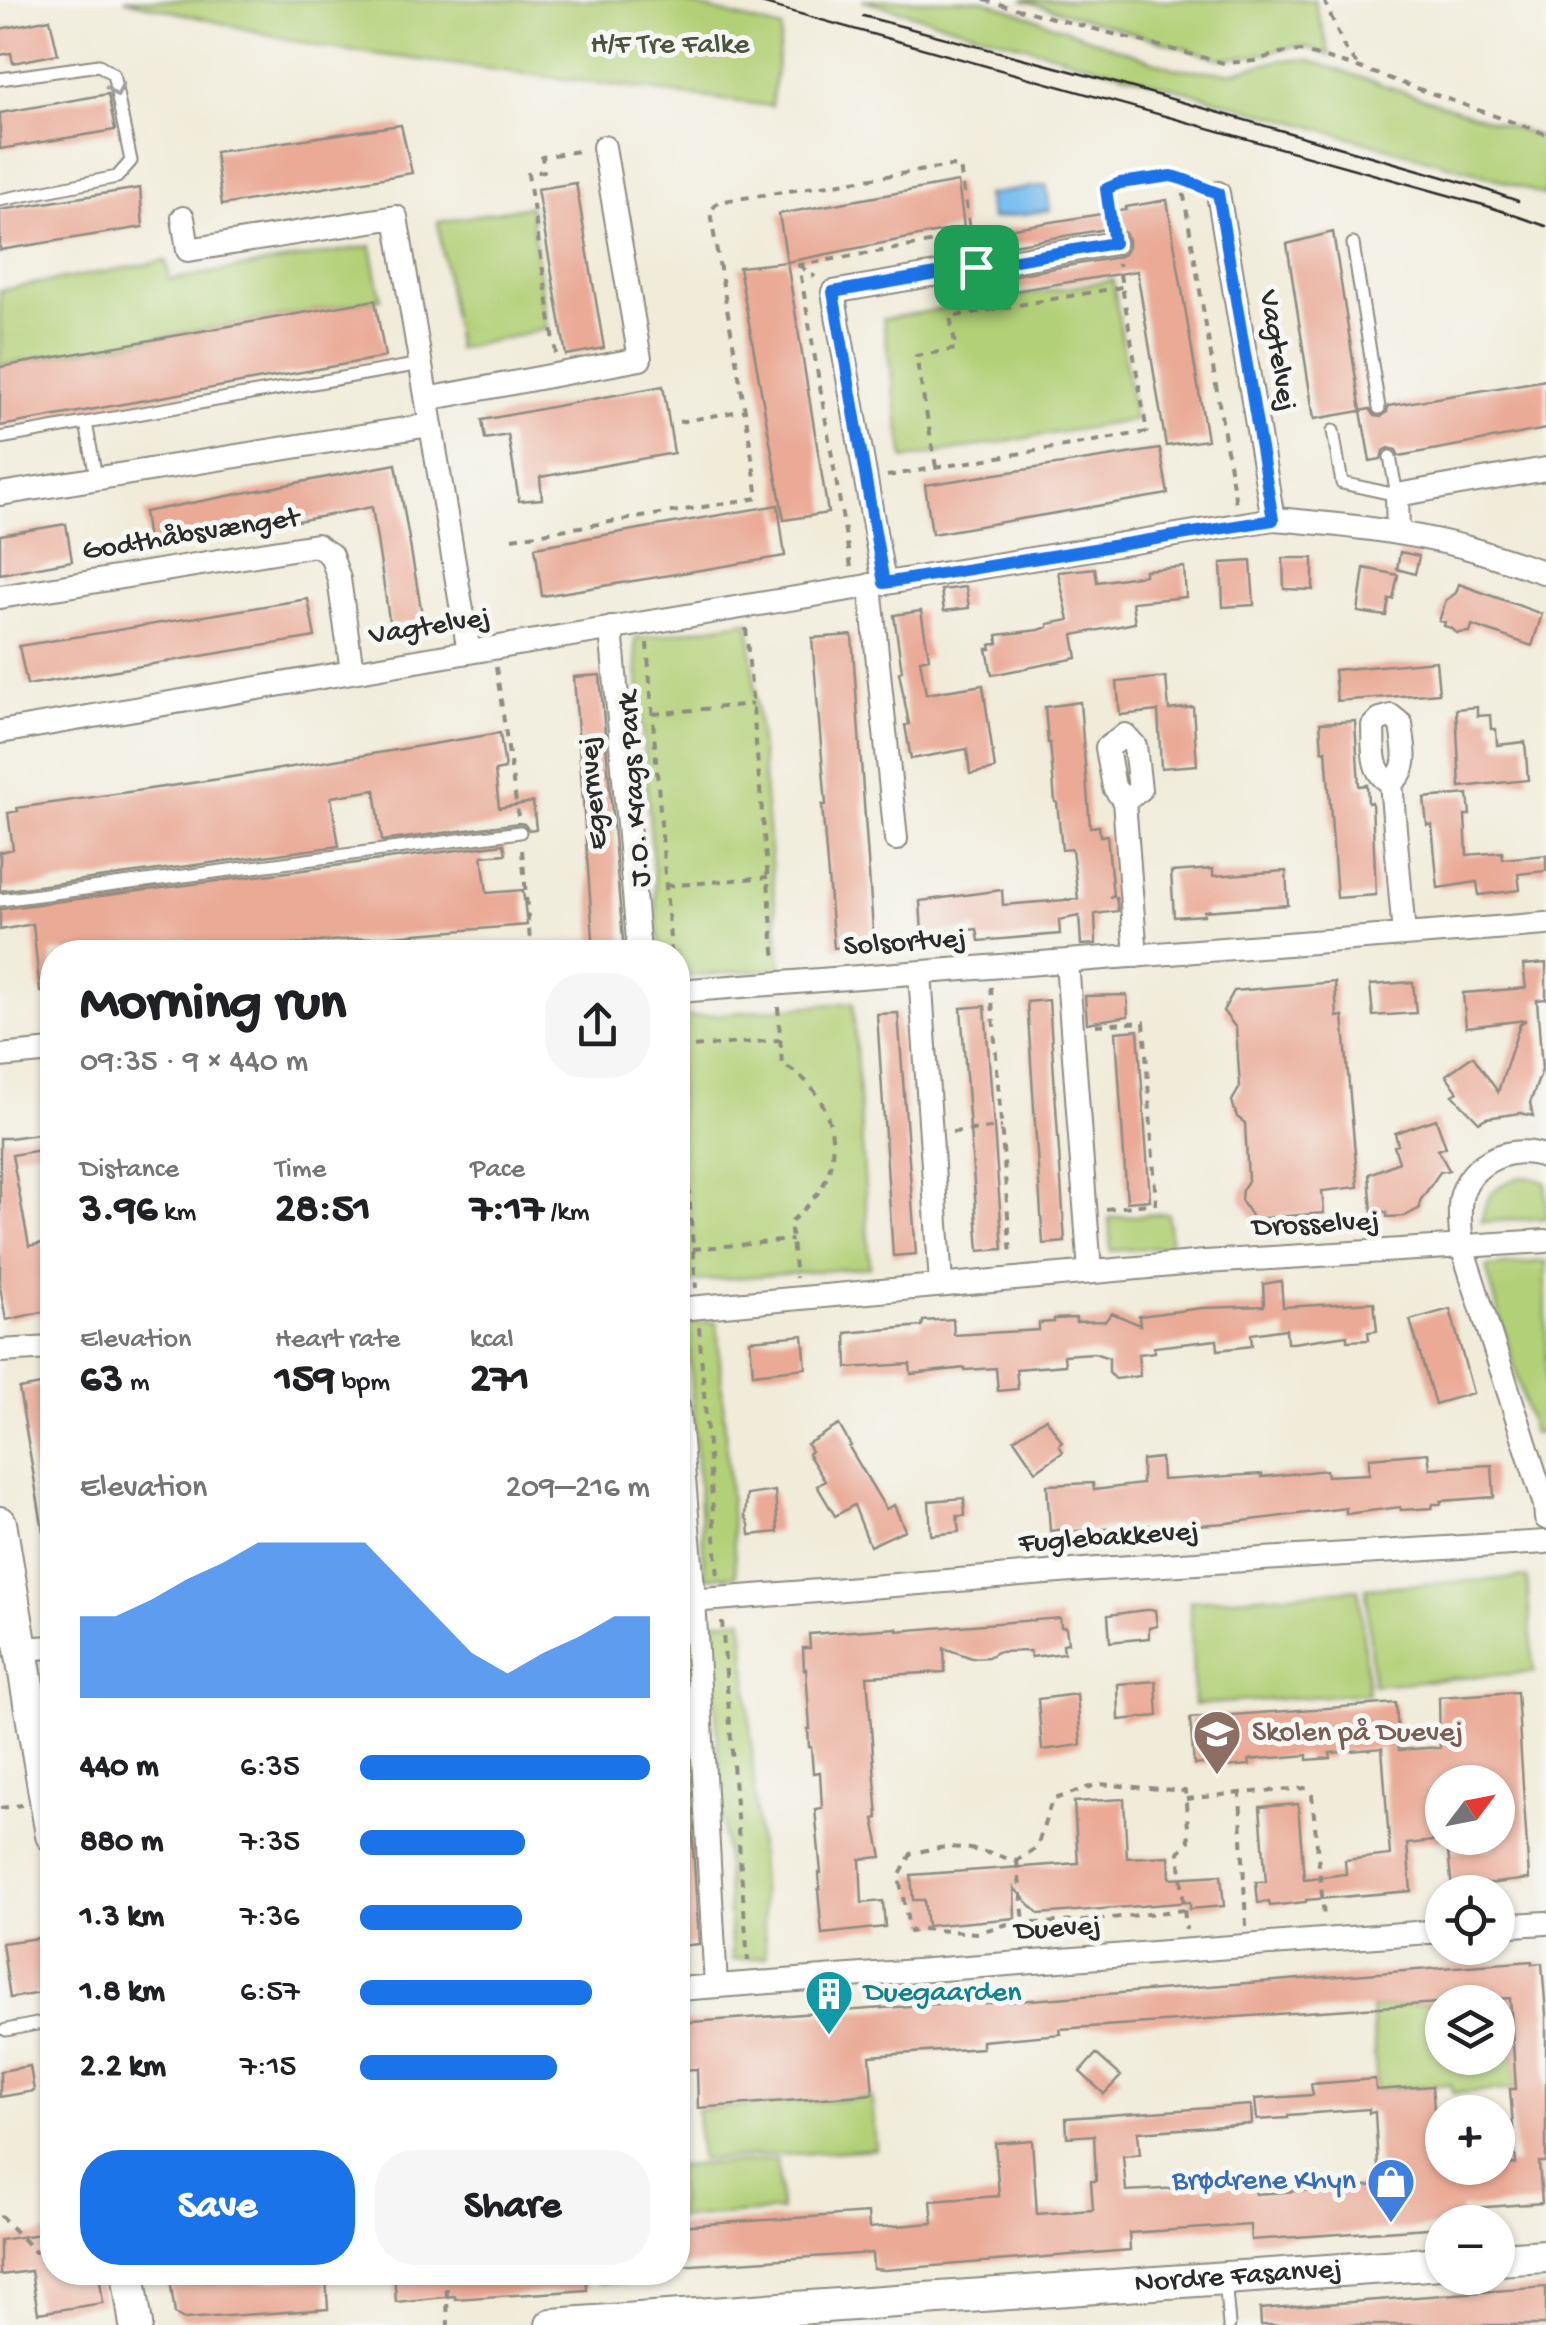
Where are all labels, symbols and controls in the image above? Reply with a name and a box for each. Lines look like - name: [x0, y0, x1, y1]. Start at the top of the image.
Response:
- park label: H/F Tre Falke: [590, 29, 750, 64]
- one-way arrow: [104, 80, 125, 98]
- pin: [934, 225, 1019, 310]
- icon: arrive: [949, 240, 1004, 295]
- street label: Vagtelvej: [1249, 287, 1303, 414]
- street label: Godthåbsvænget: [80, 501, 305, 570]
- street label: Vagtelvej: [366, 601, 493, 655]
- street label: J.O. Krags Park: [612, 687, 660, 888]
- street label: Egernvej: [573, 735, 617, 851]
- street label: Solsortvej: [842, 922, 968, 966]
- button: share: [545, 973, 650, 1078]
- text: Morning run: [80, 974, 346, 1038]
- text: 09:35 · 9 × 440 m: [80, 1044, 308, 1082]
- text: Distance: [80, 1154, 179, 1187]
- text: Time: [275, 1154, 326, 1187]
- text: Pace: [470, 1154, 525, 1187]
- text: 3.96: [80, 1187, 157, 1236]
- text: 28:51: [275, 1187, 371, 1236]
- text: 7:17: [470, 1187, 544, 1236]
- text: km: [157, 1197, 196, 1230]
- text: /km: [544, 1197, 590, 1230]
- street label: Drosselvej: [1249, 1205, 1381, 1247]
- text: Elevation: [80, 1324, 191, 1357]
- text: Heart rate: [275, 1324, 400, 1357]
- text: kcal: [470, 1324, 514, 1357]
- text: 63: [80, 1357, 123, 1406]
- text: 159: [275, 1357, 335, 1406]
- text: 271: [470, 1357, 529, 1406]
- text: m: [123, 1367, 150, 1400]
- text: bpm: [335, 1367, 390, 1400]
- text: Elevation: [80, 1470, 207, 1508]
- text: 209–216 m: [505, 1470, 650, 1508]
- street label: Fuglebakkevej: [1017, 1515, 1200, 1563]
- school or university icon: Skolen på Duevej: [1191, 1708, 1243, 1776]
- place label: Skolen på Duevej: [1252, 1717, 1463, 1752]
- text: 440 m: [80, 1749, 159, 1787]
- text: 6:35: [240, 1749, 300, 1787]
- north arrow: [1425, 1765, 1515, 1855]
- map controls: [1425, 1765, 1515, 2295]
- text: 880 m: [80, 1824, 164, 1862]
- text: 7:35: [240, 1824, 300, 1862]
- button: locate: [1425, 1875, 1515, 1965]
- text: 1.3 km: [80, 1899, 164, 1937]
- text: 7:36: [240, 1899, 300, 1937]
- street label: Duevej: [1012, 1910, 1102, 1951]
- building icon: Duegaarden: [803, 1968, 855, 2036]
- text: 1.8 km: [80, 1974, 165, 2012]
- text: 6:57: [240, 1974, 300, 2012]
- place label: Duegaarden: [862, 1977, 1021, 2012]
- button: layers: [1425, 1985, 1515, 2075]
- text: 2.2 km: [80, 2049, 166, 2087]
- text: 7:15: [240, 2049, 296, 2087]
- button: +: [1425, 2095, 1515, 2185]
- button: Save: [80, 2150, 355, 2265]
- button: Share: [375, 2150, 650, 2265]
- shop icon: Brødrene Khyn: [1365, 2156, 1417, 2224]
- place label: Brødrene Khyn: [1171, 2165, 1356, 2200]
- button: −: [1425, 2205, 1515, 2295]
- street label: Nordre Fasanvej: [1133, 2253, 1343, 2302]

